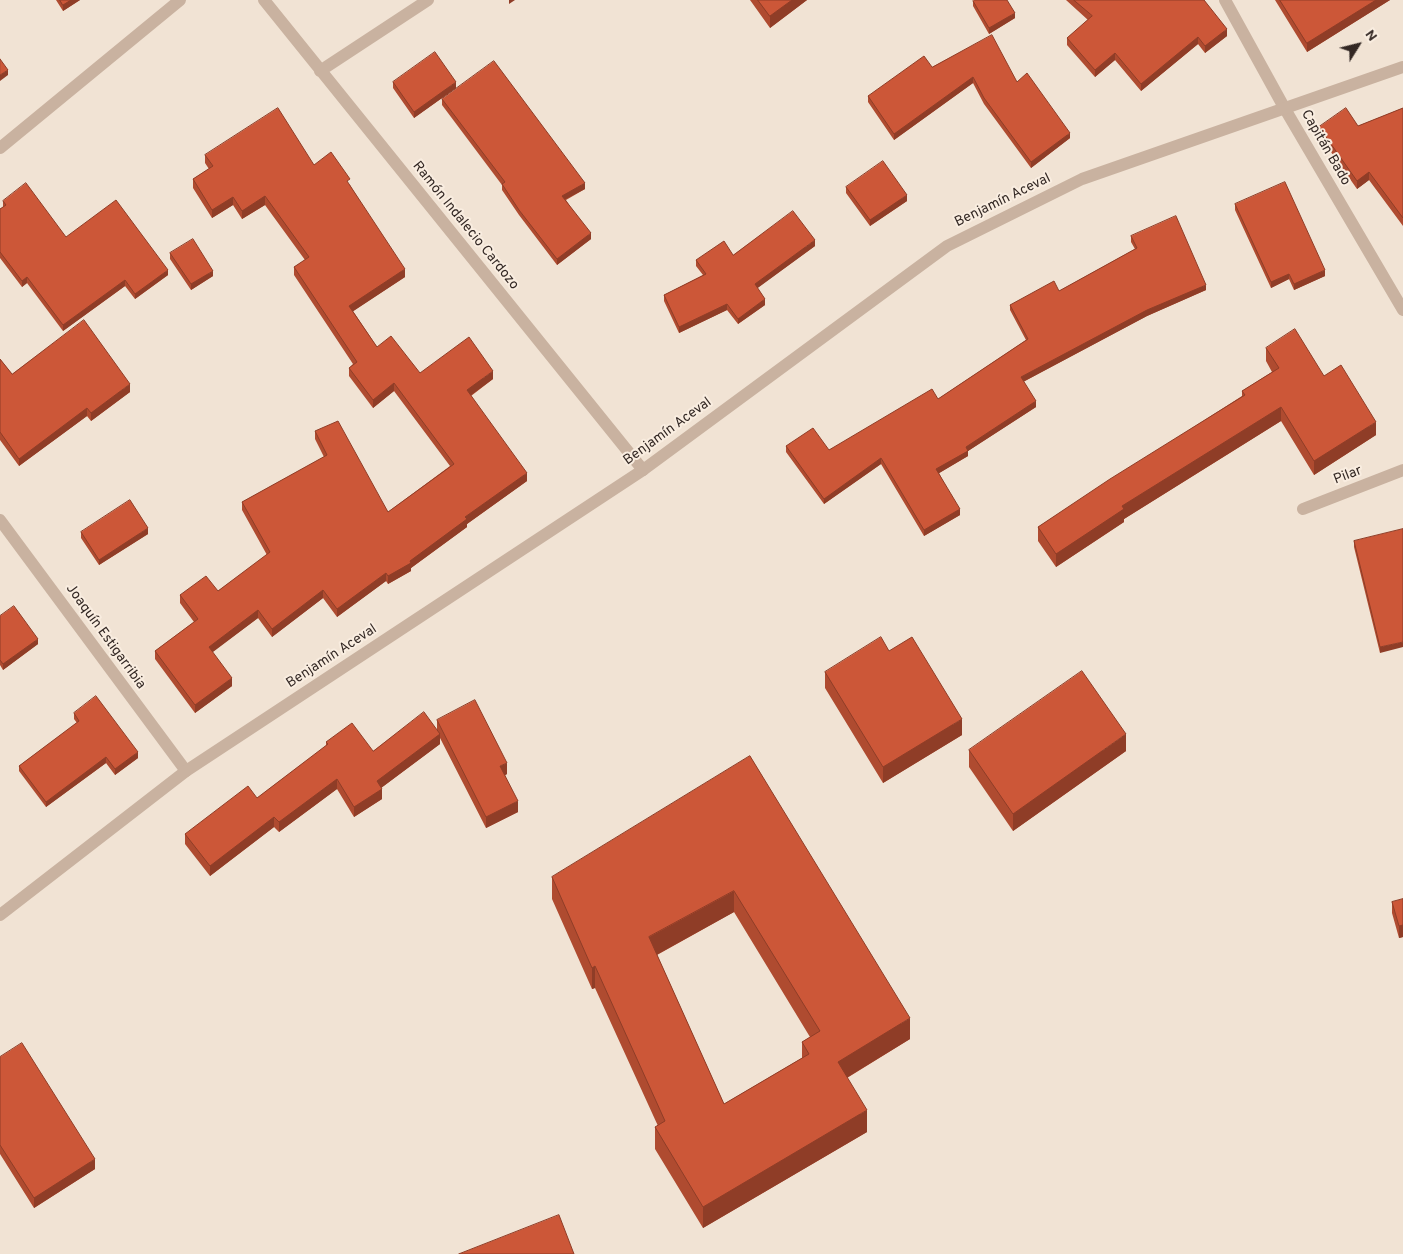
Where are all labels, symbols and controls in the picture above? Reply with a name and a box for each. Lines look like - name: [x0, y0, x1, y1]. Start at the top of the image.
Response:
- north arrow: [1333, 20, 1383, 70]
- text: N: [1361, 27, 1380, 45]
- street label: Capitán Bado: [1297, 107, 1353, 189]
- street label: Ramón Indalecio Cardozo: [408, 158, 522, 294]
- street label: Benjamín Aceval: [952, 171, 1054, 231]
- street label: Benjamín Aceval: [621, 394, 715, 470]
- street label: Pilar: [1331, 463, 1365, 489]
- street label: Joaquín Estigarribia: [61, 581, 149, 693]
- street label: Benjamín Aceval: [284, 621, 380, 693]

